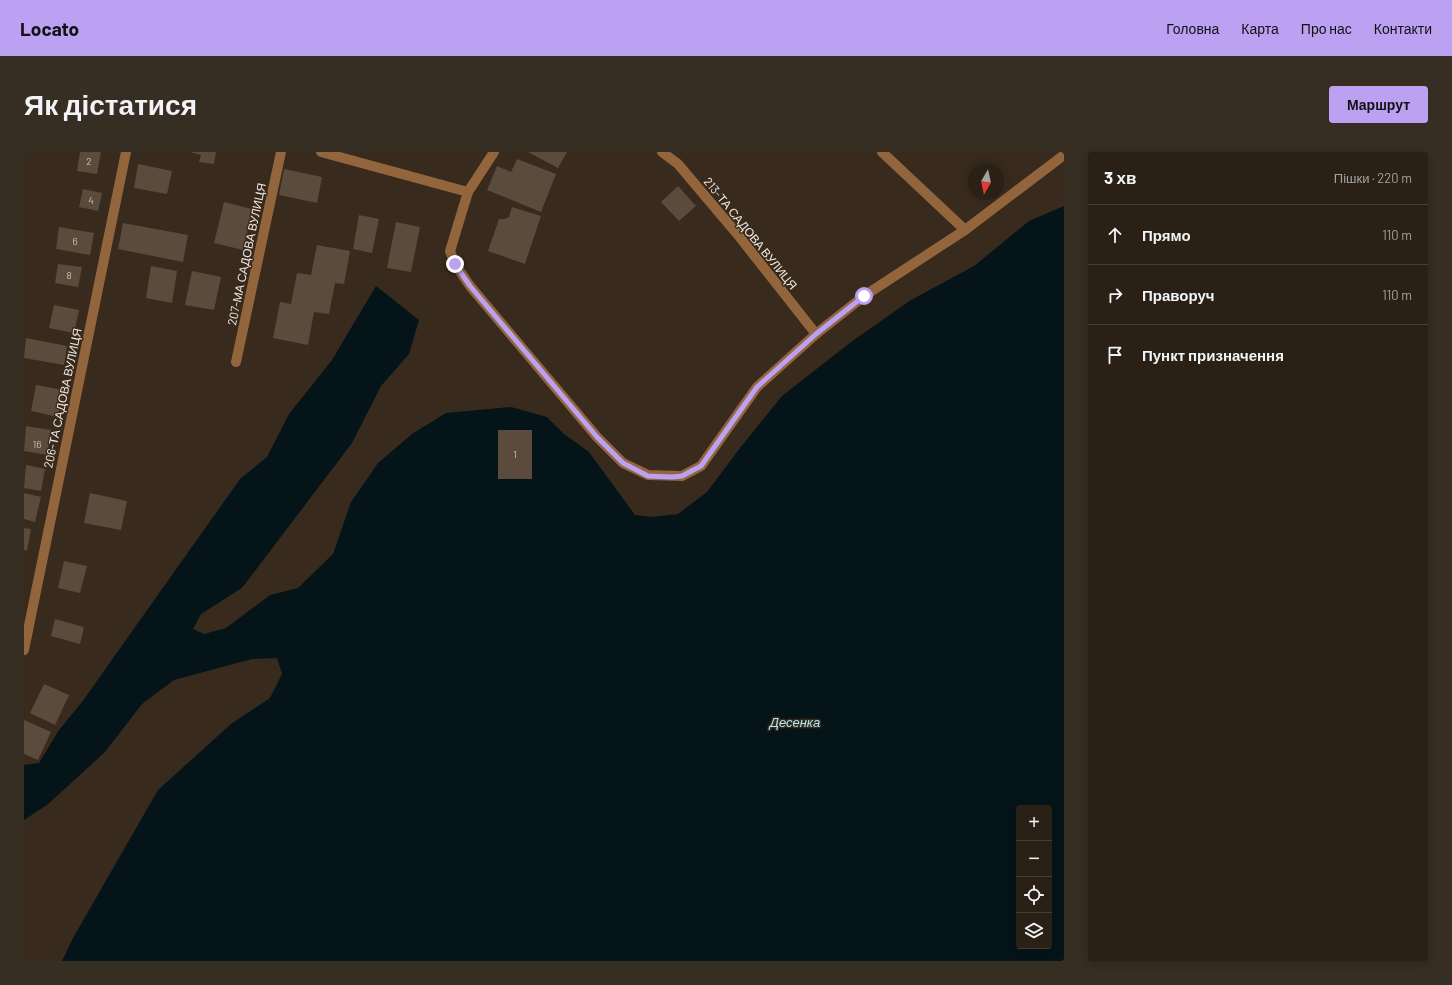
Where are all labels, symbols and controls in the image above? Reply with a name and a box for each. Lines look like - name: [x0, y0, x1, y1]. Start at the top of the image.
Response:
- text: Locato: [20, 17, 79, 40]
- text: Головна: [1166, 20, 1219, 37]
- text: Карта: [1241, 20, 1279, 37]
- text: Про нас: [1301, 20, 1352, 37]
- text: Контакти: [1374, 20, 1432, 37]
- button: Маршрут: [1329, 86, 1428, 123]
- text: Як дістатися: [24, 87, 197, 121]
- house number: 2: [86, 155, 92, 167]
- north arrow: [968, 164, 1004, 200]
- text: 3 хв: [1104, 167, 1137, 187]
- text: Пішки · 220 m: [1334, 170, 1412, 186]
- street label: 213-ТА САДОВА ВУЛИЦЯ: [701, 174, 800, 292]
- street label: 207-МА САДОВА ВУЛИЦЯ: [224, 182, 269, 327]
- house number: 4: [88, 194, 94, 206]
- icon: ahead: [1104, 224, 1126, 246]
- text: Прямо: [1142, 226, 1191, 244]
- text: 110 m: [1382, 227, 1412, 243]
- house number: 6: [72, 235, 78, 247]
- route end: [446, 255, 464, 273]
- house number: 8: [66, 269, 72, 281]
- icon: right: [1104, 284, 1126, 306]
- text: Праворуч: [1142, 286, 1215, 304]
- route start: [855, 287, 873, 305]
- text: 110 m: [1382, 287, 1412, 303]
- street label: 206-ТА САДОВА ВУЛИЦЯ: [40, 327, 85, 469]
- icon: arrive: [1104, 344, 1126, 366]
- text: Пункт призначення: [1142, 346, 1284, 364]
- house number: 16: [33, 438, 41, 450]
- house number: 1: [513, 448, 517, 460]
- water label: Десенка: [768, 714, 820, 730]
- map controls: [1016, 805, 1052, 949]
- button: +: [1016, 805, 1052, 841]
- button: −: [1016, 841, 1052, 877]
- button: locate: [1016, 877, 1052, 913]
- button: layers: [1016, 913, 1052, 949]

